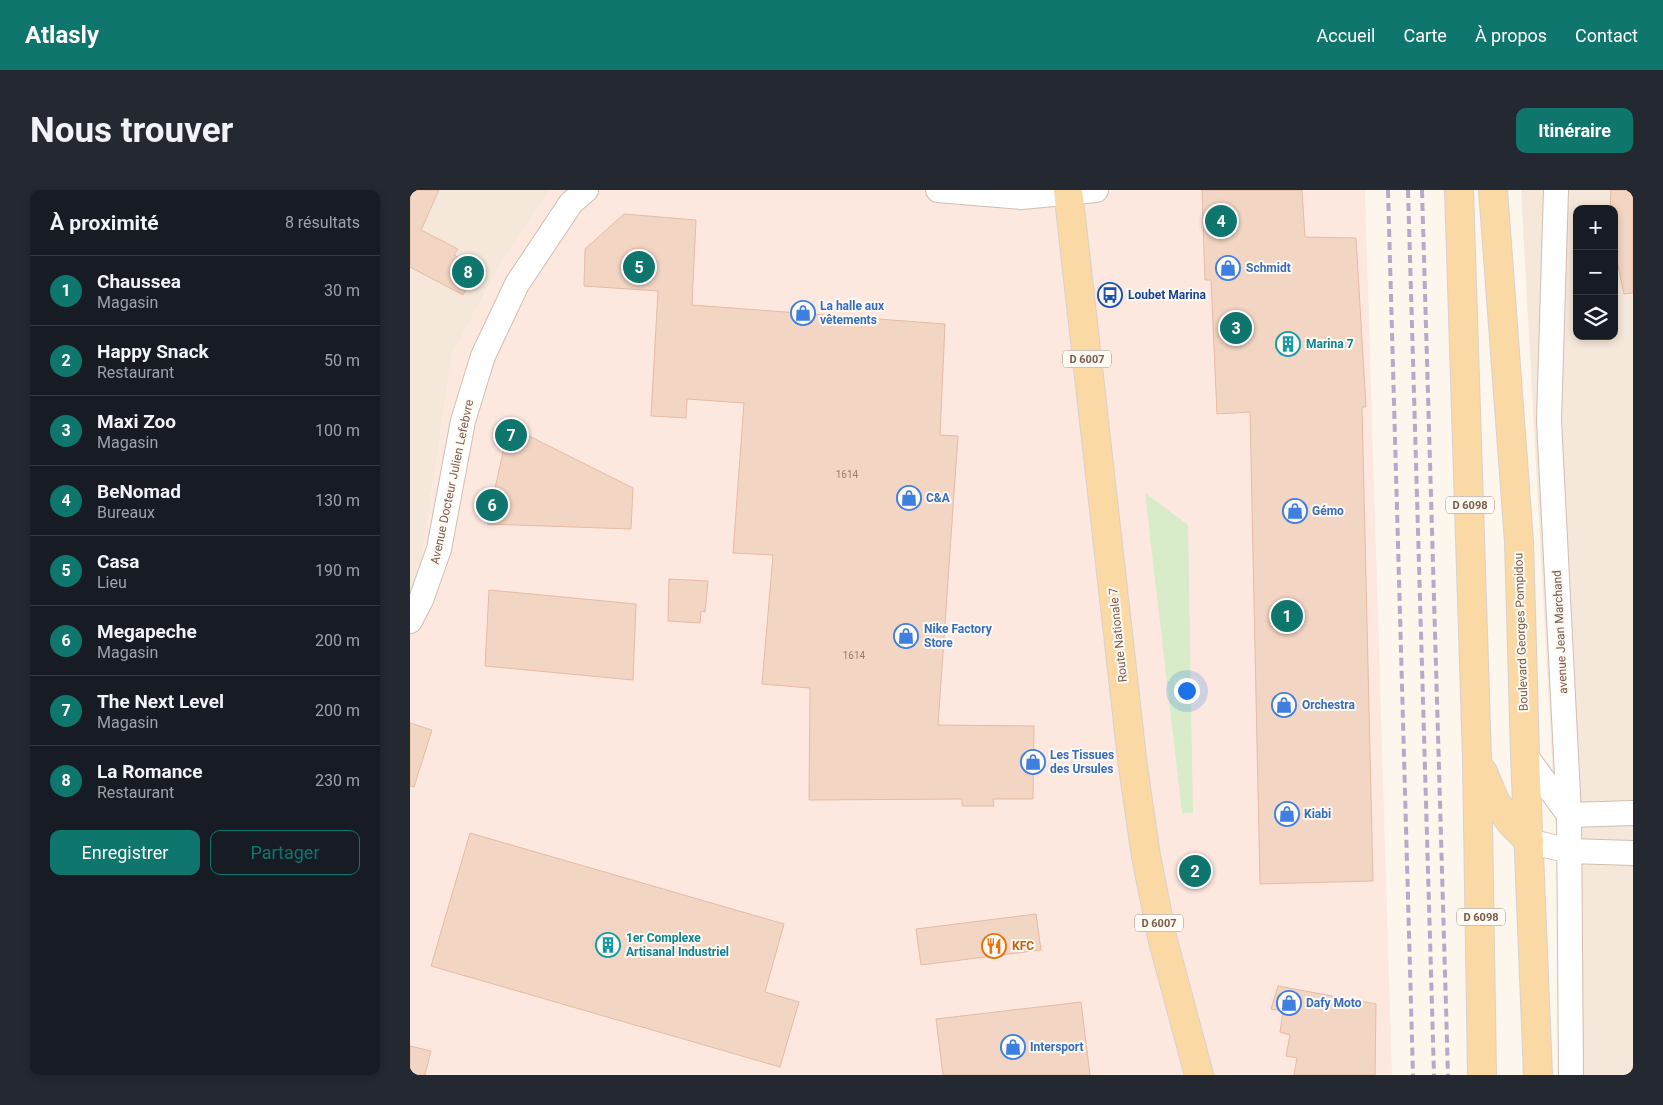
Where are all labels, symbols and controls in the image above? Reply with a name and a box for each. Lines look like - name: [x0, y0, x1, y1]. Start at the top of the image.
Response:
- text: Atlasly: [25, 21, 99, 49]
- text: Accueil: [1317, 25, 1375, 46]
- text: Carte: [1403, 25, 1447, 46]
- text: À propos: [1475, 25, 1547, 46]
- text: Contact: [1575, 25, 1638, 46]
- button: Itinéraire: [1516, 108, 1633, 153]
- text: Nous trouver: [30, 110, 233, 151]
- pin: 4: [1205, 202, 1237, 240]
- map controls: [1573, 205, 1618, 340]
- button: +: [1573, 205, 1618, 250]
- text: À proximité: [50, 211, 159, 235]
- text: 8 résultats: [285, 213, 360, 232]
- pin: 5: [623, 248, 655, 286]
- button: −: [1573, 250, 1618, 295]
- pin: 8: [452, 253, 484, 291]
- shop icon: Schmidt: [1215, 255, 1241, 281]
- place label: Schmidt: [1246, 261, 1291, 275]
- text: Chaussea: [97, 270, 181, 293]
- text: 1: [61, 281, 71, 300]
- text: 30 m: [324, 281, 360, 300]
- bus stop icon: Loubet Marina: [1097, 282, 1123, 308]
- place label: Loubet Marina: [1128, 288, 1206, 302]
- text: Magasin: [97, 293, 158, 312]
- button: layers: [1573, 295, 1618, 340]
- place label: La halle aux vêtements: [820, 299, 885, 327]
- shop icon: La halle aux vêtements: [790, 300, 816, 326]
- pin: 3: [1220, 309, 1252, 347]
- building icon: Marina 7: [1275, 331, 1301, 357]
- place label: Marina 7: [1306, 337, 1354, 351]
- text: Happy Snack: [97, 340, 209, 363]
- road number: D 6007: [1063, 350, 1111, 368]
- text: 2: [61, 351, 71, 370]
- text: 50 m: [324, 351, 360, 370]
- text: Restaurant: [97, 363, 174, 382]
- street label: Avenue Docteur Julien Lefebvre: [428, 398, 476, 566]
- text: Maxi Zoo: [97, 410, 176, 433]
- pin: 7: [495, 416, 527, 454]
- text: 3: [61, 421, 71, 440]
- text: 100 m: [315, 421, 360, 440]
- text: Magasin: [97, 433, 158, 452]
- house number: 1614: [836, 469, 859, 480]
- text: BeNomad: [97, 480, 181, 503]
- shop icon: C&A: [896, 485, 922, 511]
- pin: 6: [476, 486, 508, 524]
- text: 4: [61, 491, 71, 510]
- text: 130 m: [315, 491, 360, 510]
- place label: C&A: [926, 491, 951, 505]
- road number: D 6098: [1446, 496, 1494, 514]
- shop icon: Gémo: [1282, 498, 1308, 524]
- text: Bureaux: [97, 503, 155, 522]
- place label: Gémo: [1312, 504, 1344, 518]
- text: Casa: [97, 550, 140, 573]
- street label: Boulevard Georges Pompidou: [1511, 553, 1531, 711]
- text: 5: [61, 561, 71, 580]
- text: 190 m: [315, 561, 360, 580]
- street label: avenue Jean Marchand: [1550, 570, 1570, 694]
- text: Lieu: [97, 573, 127, 592]
- street label: Route Nationale 7: [1106, 587, 1130, 683]
- pin: 1: [1271, 597, 1303, 635]
- text: Megapeche: [97, 620, 197, 643]
- place label: Nike Factory Store: [924, 622, 993, 650]
- shop icon: Nike Factory Store: [893, 623, 919, 649]
- text: 6: [61, 631, 71, 650]
- text: 200 m: [315, 631, 360, 650]
- text: Magasin: [97, 643, 158, 662]
- house number: 1614: [843, 650, 866, 661]
- your location: [1174, 678, 1200, 704]
- text: The Next Level: [97, 690, 224, 713]
- shop icon: Orchestra: [1271, 692, 1297, 718]
- place label: Orchestra: [1302, 698, 1355, 712]
- text: 7: [61, 701, 71, 720]
- text: 200 m: [315, 701, 360, 720]
- text: Magasin: [97, 713, 158, 732]
- place label: Les Tissues des Ursules: [1050, 748, 1114, 776]
- shop icon: Les Tissues des Ursules: [1020, 749, 1046, 775]
- text: La Romance: [97, 760, 203, 783]
- text: 8: [61, 771, 71, 790]
- text: 230 m: [315, 771, 360, 790]
- text: Restaurant: [97, 783, 174, 802]
- shop icon: Kiabi: [1274, 801, 1300, 827]
- place label: Kiabi: [1304, 807, 1331, 821]
- button: Enregistrer: [50, 830, 200, 875]
- button: Partager: [210, 830, 360, 875]
- pin: 2: [1179, 852, 1211, 890]
- road number: D 6098: [1457, 909, 1505, 926]
- road number: D 6007: [1135, 914, 1183, 931]
- place label: 1er Complexe Artisanal Industriel: [626, 931, 729, 959]
- building icon: 1er Complexe Artisanal Industriel: [595, 932, 621, 958]
- restaurant icon: KFC: [981, 933, 1007, 959]
- place label: KFC: [1012, 939, 1034, 953]
- shop icon: Dafy Moto: [1276, 990, 1302, 1016]
- place label: Dafy Moto: [1306, 996, 1362, 1010]
- shop icon: Intersport: [1000, 1034, 1026, 1060]
- place label: Intersport: [1030, 1040, 1084, 1054]

